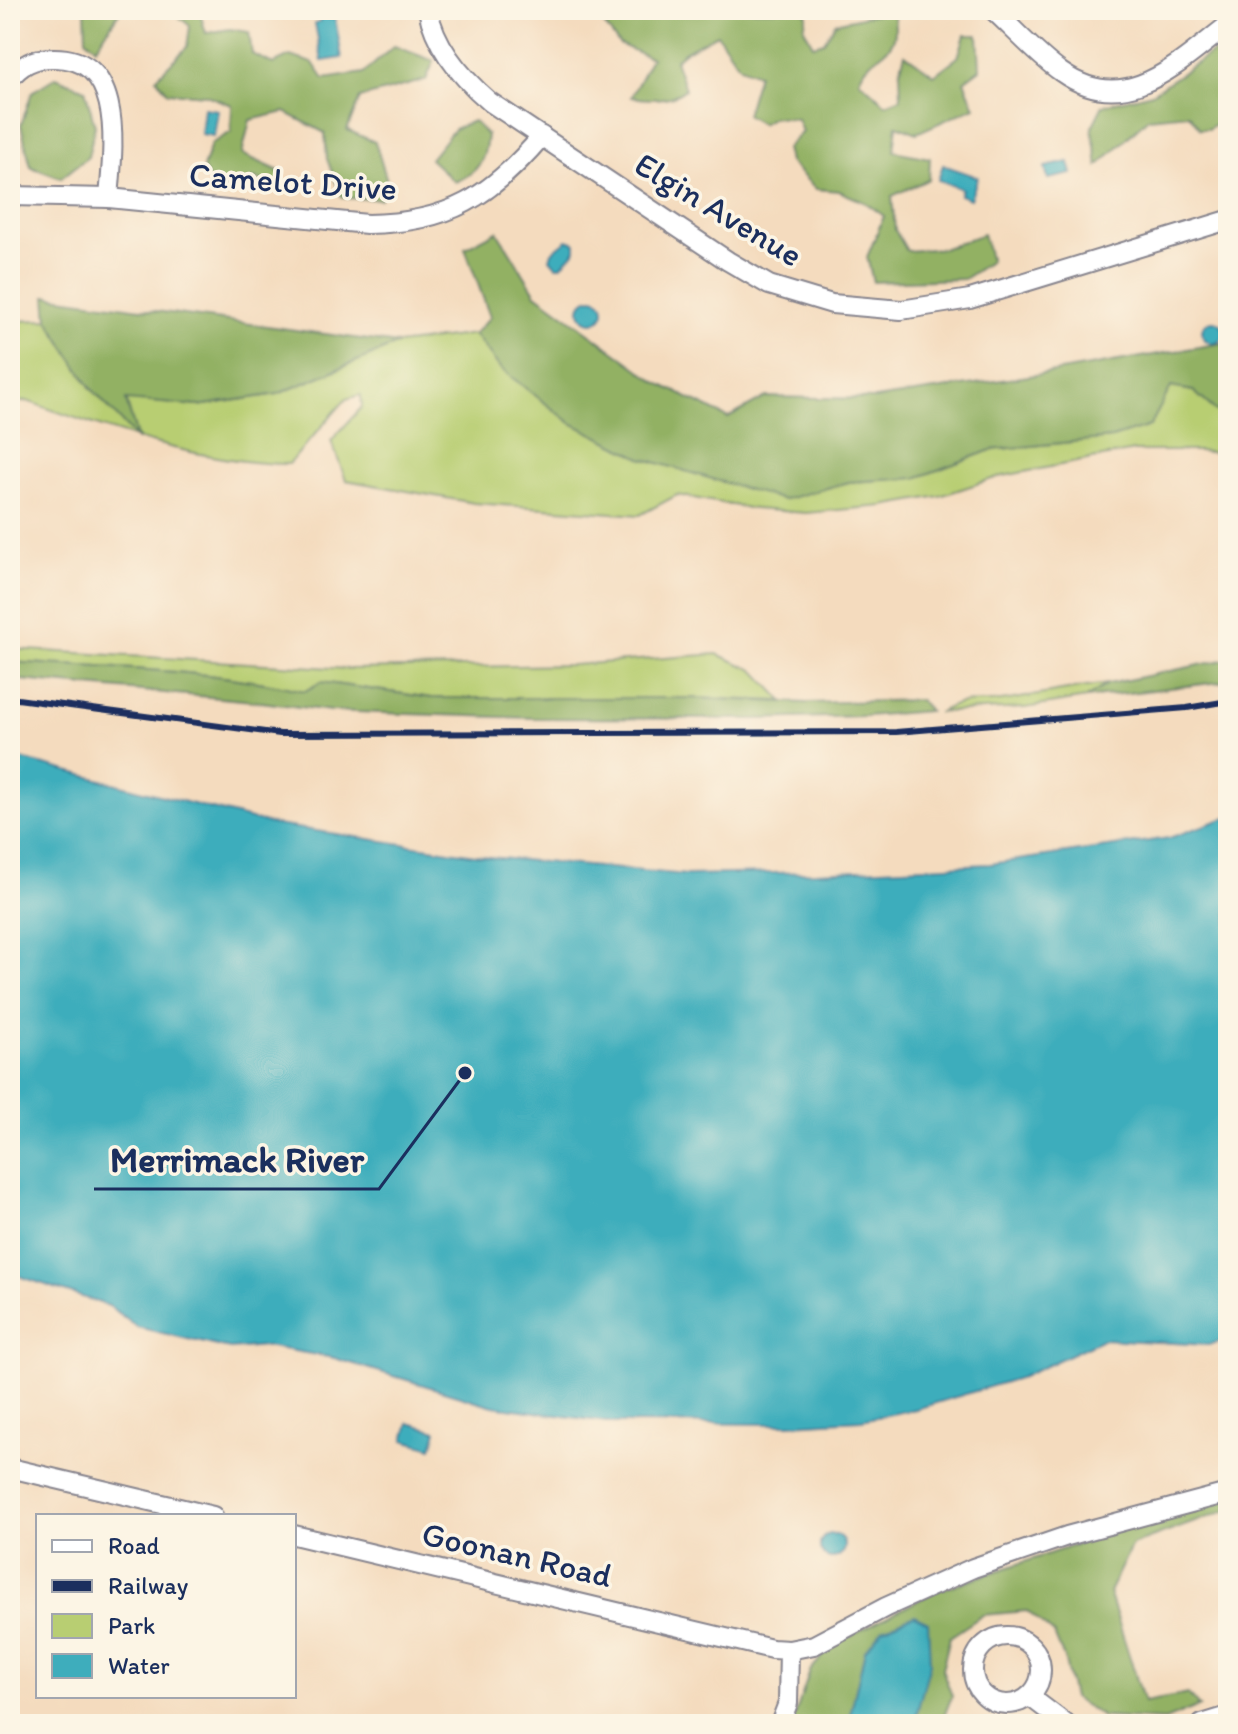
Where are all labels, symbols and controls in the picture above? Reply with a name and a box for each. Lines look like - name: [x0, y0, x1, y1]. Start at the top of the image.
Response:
- street label: Elgin Avenue: [628, 143, 810, 275]
- street label: Camelot Drive: [188, 154, 398, 209]
- callout: Merrimack River: [94, 1129, 379, 1189]
- text: Merrimack River: [110, 1138, 365, 1181]
- street label: Goonan Road: [418, 1513, 616, 1596]
- legend: [36, 1514, 296, 1698]
- text: Road: [108, 1531, 160, 1560]
- text: Railway: [108, 1571, 189, 1600]
- text: Park: [108, 1611, 155, 1640]
- text: Water: [108, 1651, 170, 1680]

